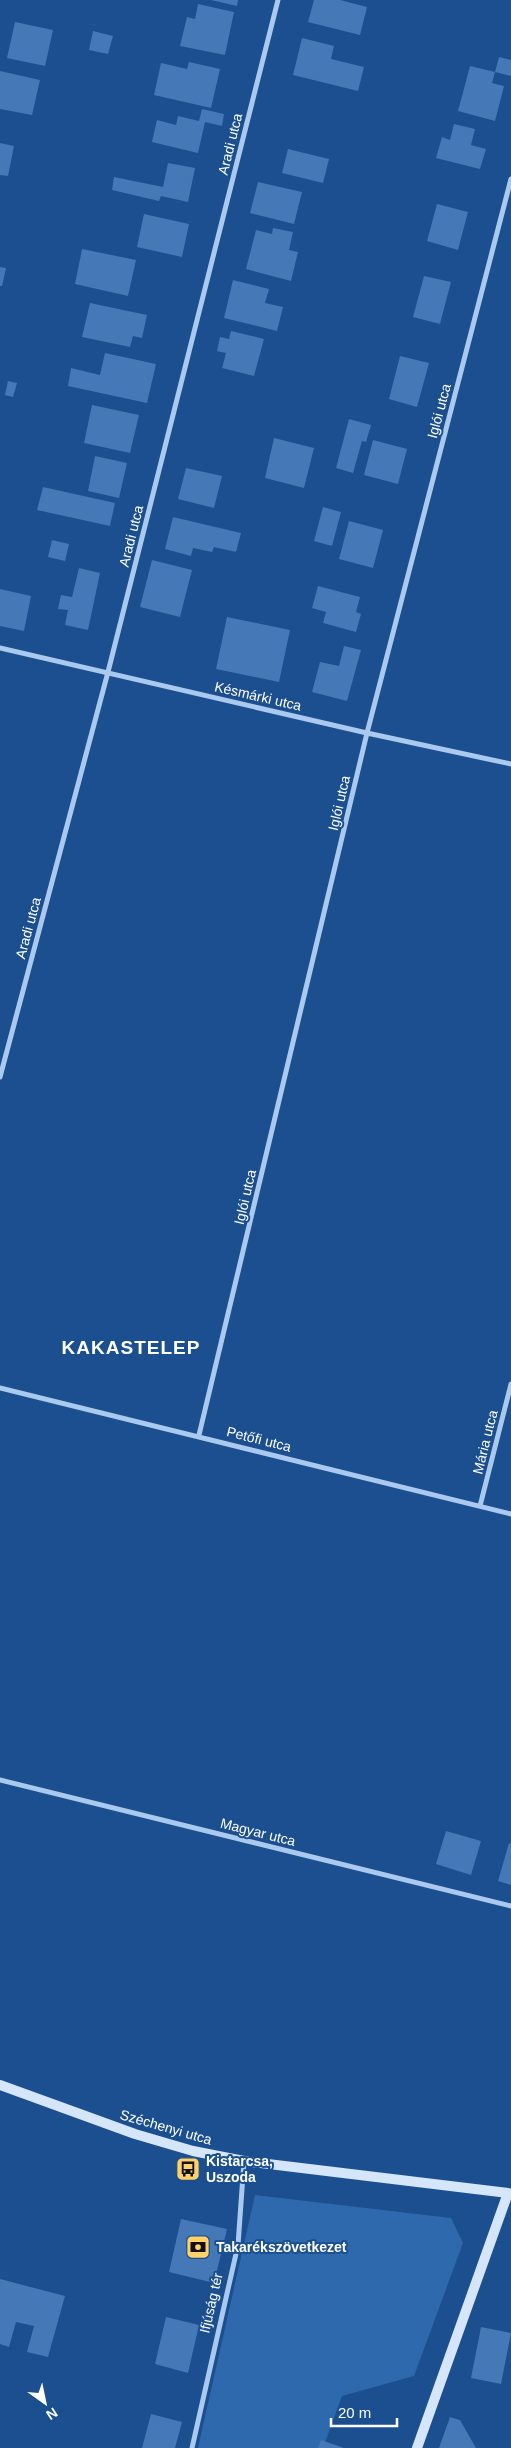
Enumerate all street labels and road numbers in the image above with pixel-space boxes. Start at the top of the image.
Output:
street label: Aradi utca [215,111,245,177]
street label: Iglói utca [424,382,454,440]
street label: Aradi utca [116,503,146,569]
street label: Késmárki utca [213,678,303,714]
street label: Iglói utca [325,774,353,832]
street label: Aradi utca [12,895,44,961]
street label: Iglói utca [231,1168,259,1226]
street label: Mária utca [469,1408,501,1476]
street label: Petőfi utca [225,1423,293,1455]
street label: Magyar utca [219,1815,298,1849]
street label: Széchenyi utca [118,2106,214,2148]
street label: Ifjúság tér [196,2271,226,2335]

